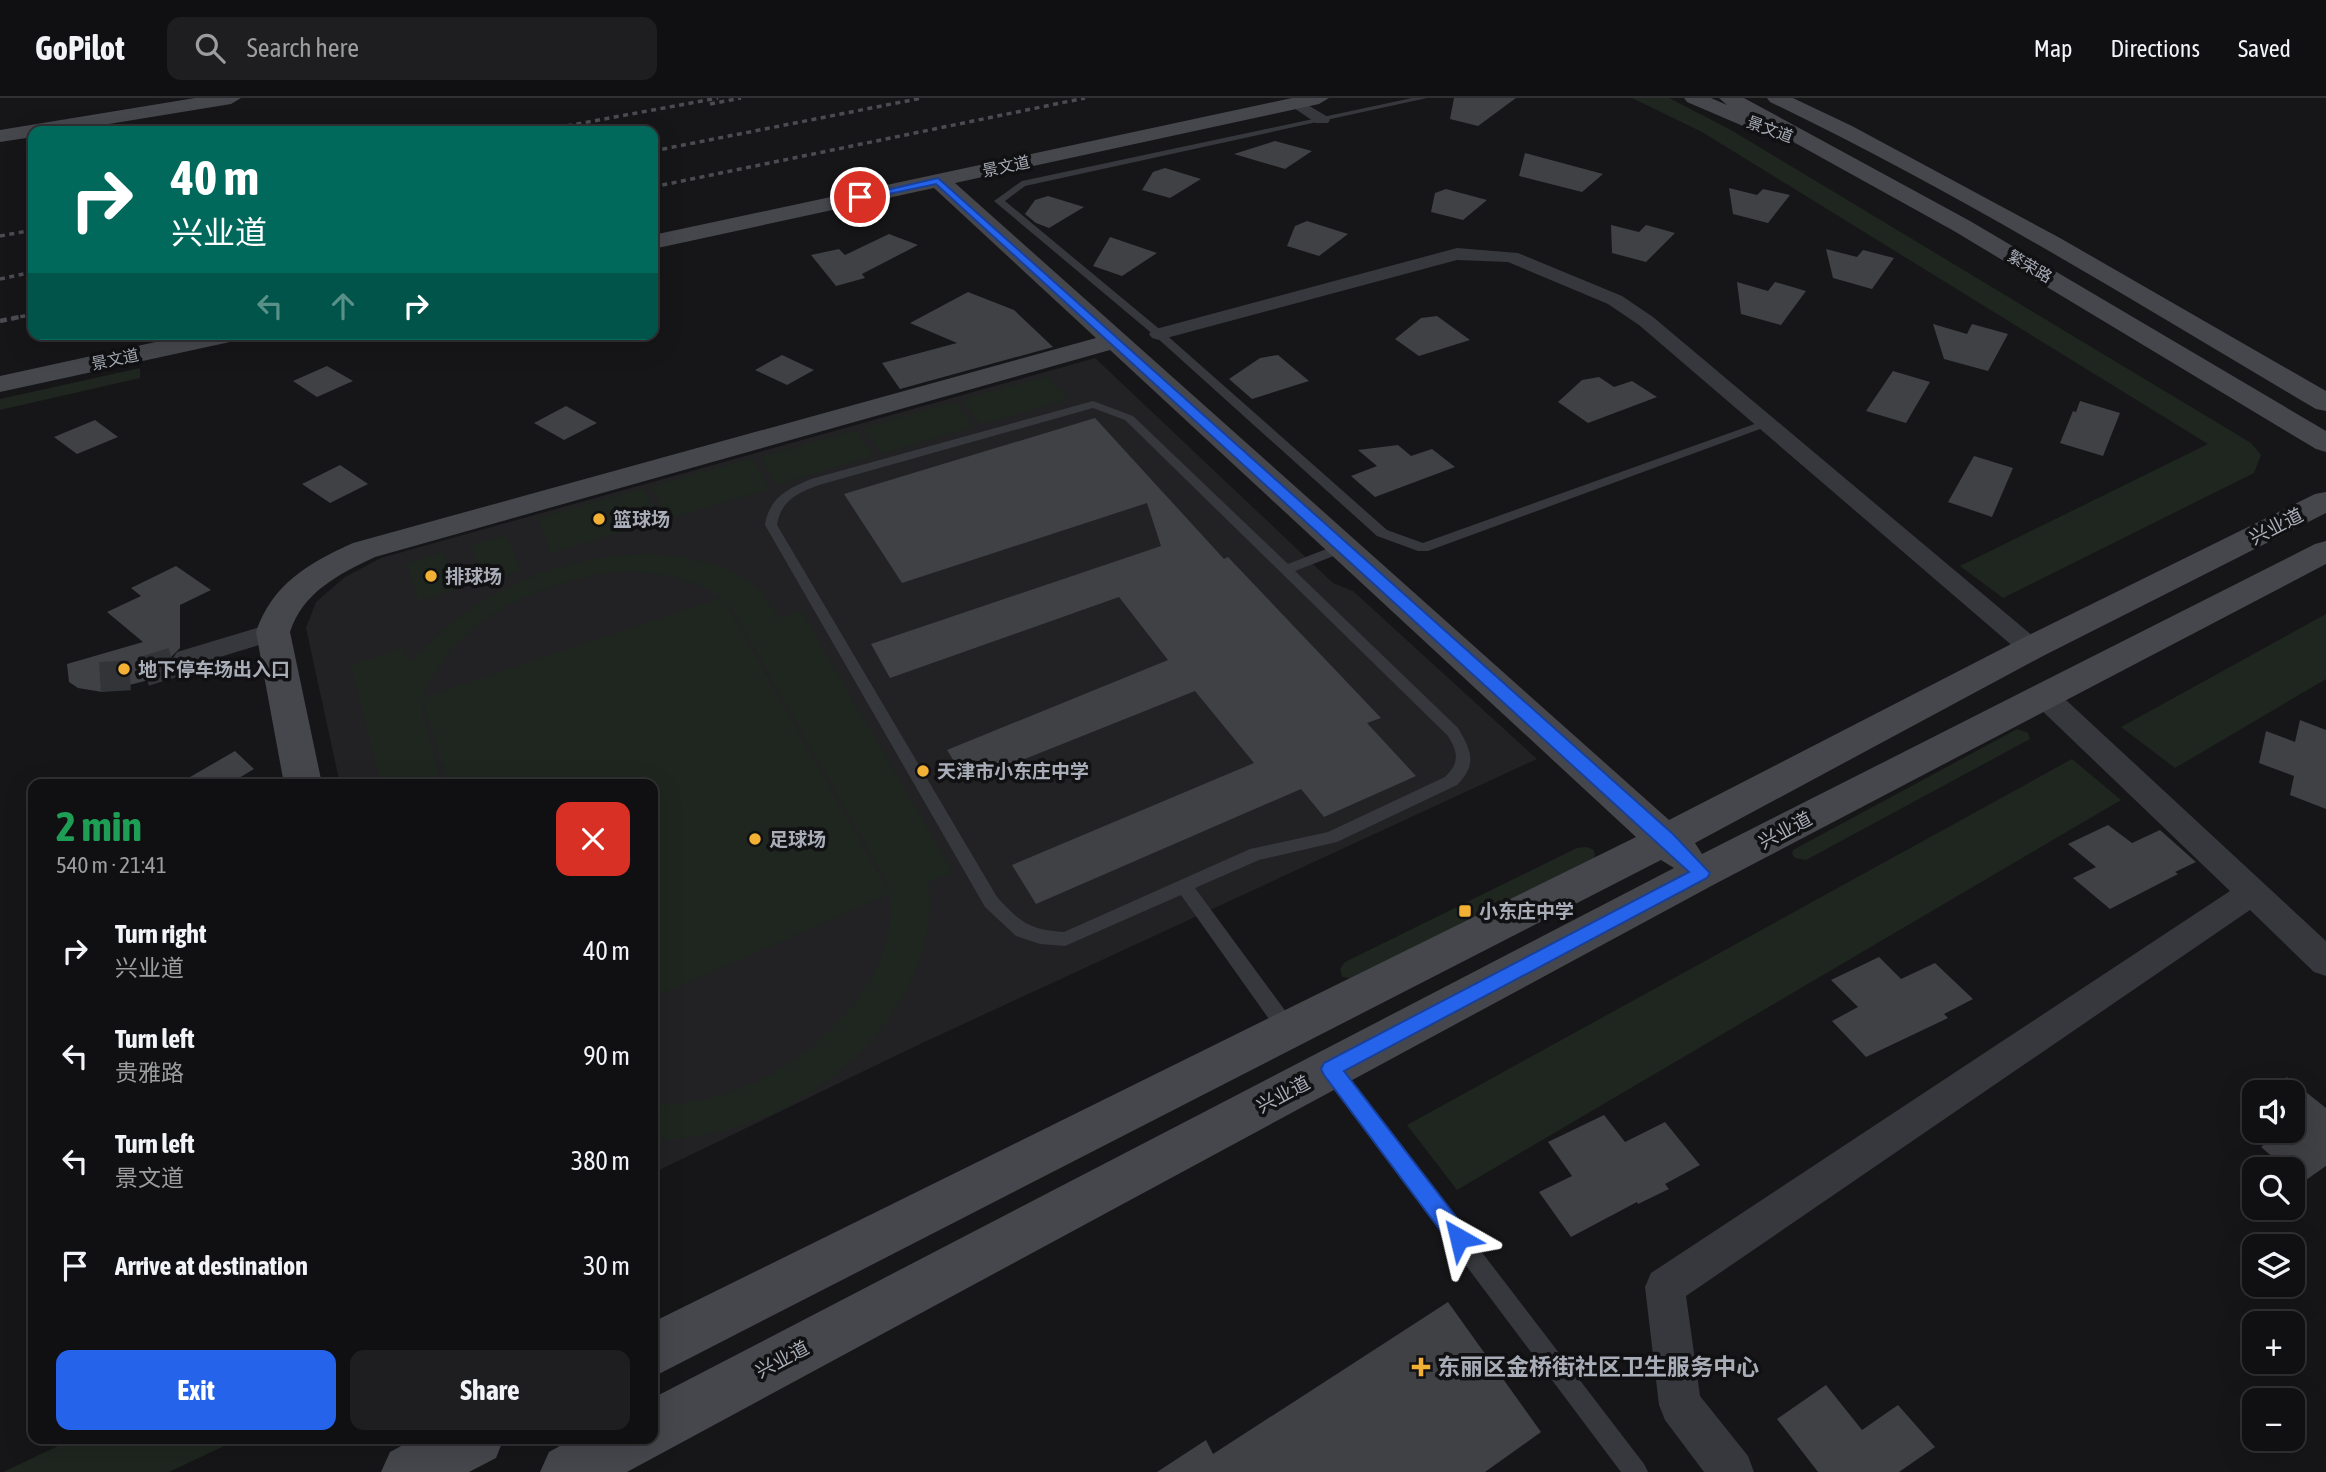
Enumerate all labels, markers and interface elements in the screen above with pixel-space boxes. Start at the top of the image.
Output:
search box [167,17,657,80]
text: GoPilot [35,29,125,67]
icon: search [191,29,229,67]
text: Search here [247,33,359,63]
text: Map [2034,35,2072,62]
text: Directions [2110,35,2200,62]
text: Saved [2238,35,2291,62]
street label: 景文道 [1744,112,1796,146]
text: 40 m [171,149,259,205]
street label: 景文道 [981,152,1031,180]
icon: right [56,154,147,245]
pin [830,167,890,227]
icon: arrive [841,178,879,216]
text: 兴业道 [171,214,267,251]
street label: 繁荣路 [2005,246,2055,286]
icon: left [251,287,289,325]
icon: ahead [324,287,362,325]
icon: right [397,287,435,325]
street label: 景文道 [90,345,140,373]
street label: 兴业道 [2246,503,2306,549]
place label: 篮球场 [613,508,670,530]
marker: 篮球场 [591,511,607,527]
place label: 排球场 [445,565,502,587]
marker: 排球场 [423,568,439,584]
place label: 地下停车场出入口 [138,658,290,680]
marker: 地下停车场出入口 [116,661,132,677]
place label: 天津市小东庄中学 [937,760,1089,782]
marker: 天津市小东庄中学 [915,763,931,779]
text: 2 min [56,802,142,850]
button: close [556,802,630,876]
street label: 兴业道 [1755,807,1815,853]
place label: 足球场 [769,828,826,850]
marker: 足球场 [747,831,763,847]
text: 540 m · 21:41 [56,852,167,878]
place label: 小东庄中学 [1479,900,1574,922]
marker: 小东庄中学 [1457,903,1473,919]
text: Turn right [115,919,206,949]
icon: right [56,932,94,970]
text: 40 m [583,936,630,966]
text: 兴业道 [115,955,184,981]
text: Turn left [115,1024,195,1054]
icon: left [56,1037,94,1075]
text: 90 m [583,1041,630,1071]
text: 贵雅路 [115,1060,184,1086]
street label: 兴业道 [1253,1071,1313,1117]
map controls [2242,1080,2305,1451]
button: sound [2242,1080,2305,1143]
text: Turn left [115,1129,195,1159]
icon: left [56,1142,94,1180]
text: 380 m [571,1146,630,1176]
button: search [2242,1157,2305,1220]
text: 景文道 [115,1165,184,1191]
position arrow [1422,1201,1496,1275]
button: layers [2242,1234,2305,1297]
icon: arrive [56,1247,94,1285]
text: Arrive at destination [115,1251,308,1281]
text: 30 m [583,1251,630,1281]
button: + [2242,1311,2305,1374]
street label: 兴业道 [752,1336,812,1382]
button: Exit [56,1350,336,1430]
button: Share [350,1350,630,1430]
place label: 东丽区金桥街社区卫生服务中心 [1437,1354,1759,1380]
marker: 东丽区金桥街社区卫生服务中心 [1411,1357,1431,1377]
button: − [2242,1388,2305,1451]

